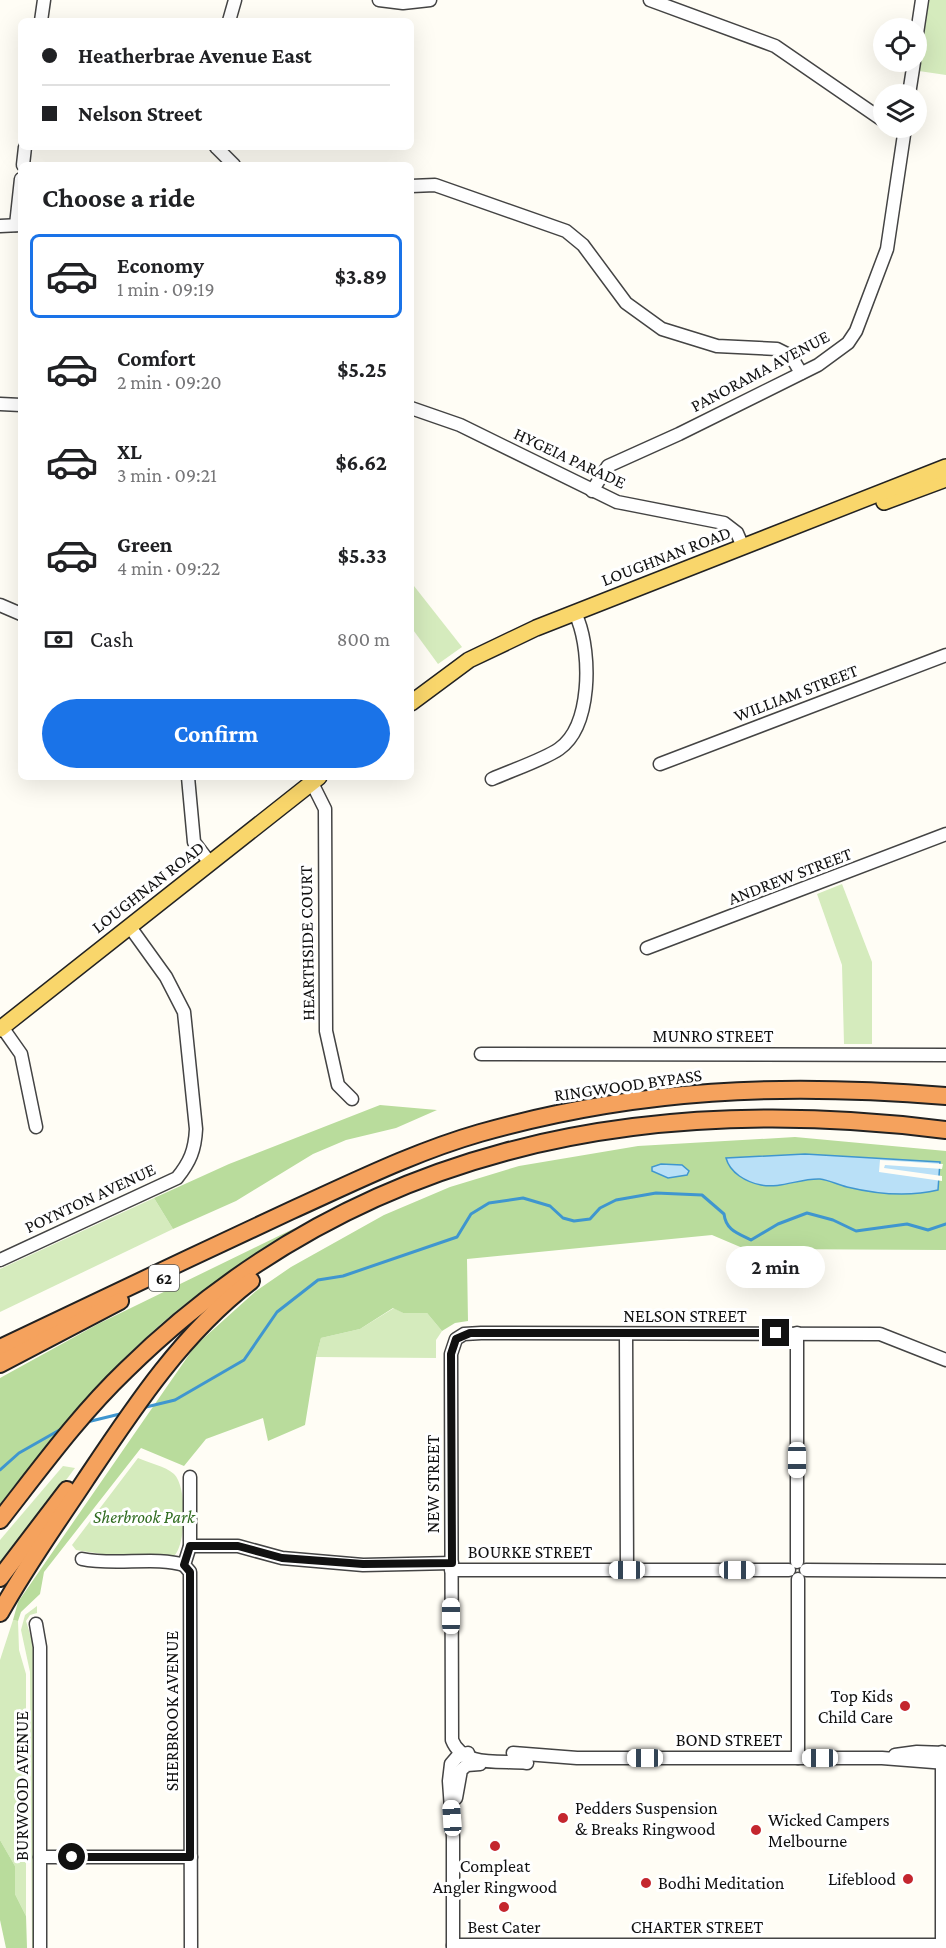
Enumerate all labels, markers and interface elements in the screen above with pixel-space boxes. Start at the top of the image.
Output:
map controls [873,18,927,138]
button: locate [873,18,927,72]
text: Heatherbrae Avenue East [78,43,312,68]
button: layers [873,84,927,138]
text: Nelson Street [78,101,202,126]
text: Choose a ride [42,183,195,213]
icon: car [45,249,99,303]
text: Economy [117,253,204,278]
text: $3.89 [335,264,387,289]
text: 1 min · 09:19 [117,278,215,300]
street label: PANORAMA AVENUE [687,326,833,416]
icon: car [45,342,99,396]
text: Comfort [117,346,195,371]
text: $5.25 [337,357,387,382]
text: 2 min · 09:20 [117,371,222,393]
street label: HYGEIA PARADE [511,423,629,493]
icon: car [45,435,99,489]
text: XL [117,439,142,464]
text: $6.62 [336,450,387,475]
text: 3 min · 09:21 [117,464,217,486]
street label: LOUGHNAN ROAD [598,522,734,590]
icon: car [45,528,99,582]
text: Green [117,532,173,557]
text: $5.33 [338,543,387,568]
text: 4 min · 09:22 [117,557,220,579]
icon: cash [42,623,75,656]
text: Cash [90,627,134,652]
text: 800 m [337,628,390,650]
street label: WILLIAM STREET [731,660,861,726]
button: Confirm [42,699,390,768]
street label: LOUGHNAN ROAD [88,837,208,937]
street label: ANDREW STREET [725,843,855,909]
street label: HEARTHSIDE COURT [296,865,318,1021]
street label: MUNRO STREET [652,1026,774,1046]
street label: RINGWOOD BYPASS [553,1065,703,1105]
street label: POYNTON AVENUE [21,1159,159,1237]
callout: 2 min [726,1246,826,1288]
text: 2 min [751,1256,800,1278]
road number: 62 [149,1265,179,1291]
street label: NELSON STREET [623,1306,747,1326]
route end [762,1319,789,1346]
street label: NEW STREET [423,1434,443,1533]
car [788,1442,806,1478]
park label: Sherbrook Park [93,1507,196,1527]
street label: BOURKE STREET [468,1542,592,1562]
car [609,1561,645,1579]
car [719,1561,755,1579]
car [442,1598,460,1634]
street label: SHERBROOK AVENUE [162,1630,182,1791]
place label: Top Kids Child Care [818,1686,893,1727]
marker: Top Kids Child Care [898,1699,912,1713]
street label: BURWOOD AVENUE [12,1711,32,1861]
street label: BOND STREET [676,1730,782,1750]
car [627,1749,663,1767]
car [802,1749,838,1767]
place label: Pedders Suspension & Breaks Ringwood [575,1798,718,1839]
car [442,1799,462,1837]
place label: Wicked Campers Melbourne [768,1810,890,1851]
marker: Pedders Suspension & Breaks Ringwood [556,1811,570,1825]
marker: Wicked Campers Melbourne [749,1823,763,1837]
marker: Compleat Angler Ringwood [488,1839,502,1853]
route start [58,1843,85,1870]
place label: Compleat Angler Ringwood [433,1856,558,1897]
place label: Lifeblood [828,1869,897,1889]
marker: Lifeblood [901,1872,915,1886]
place label: Bodhi Meditation [658,1873,785,1893]
marker: Bodhi Meditation [639,1876,653,1890]
marker: Best Cater [497,1900,511,1914]
place label: Best Cater [467,1917,541,1937]
street label: CHARTER STREET [631,1917,763,1937]

